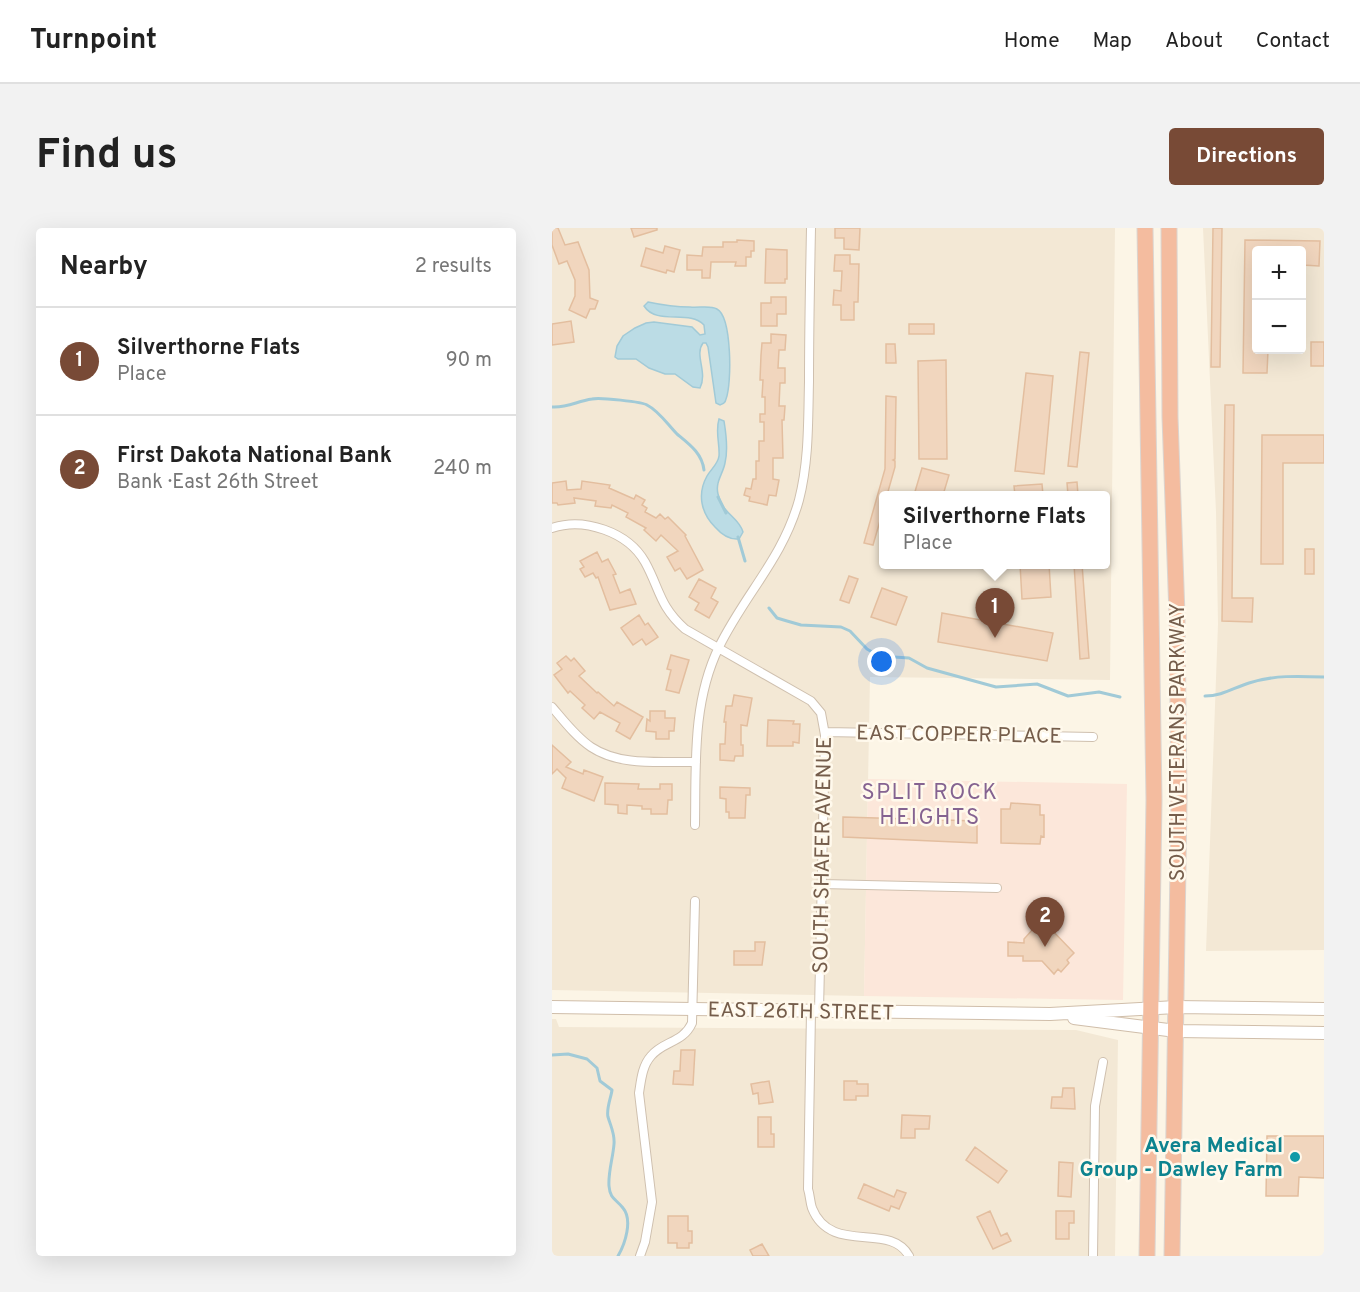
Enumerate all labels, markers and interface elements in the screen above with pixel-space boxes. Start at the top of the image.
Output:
text: Turnpoint [30,23,157,59]
text: Home [1004,28,1060,55]
text: Map [1093,28,1132,55]
text: About [1165,28,1223,55]
text: Contact [1256,28,1330,55]
button: Directions [1169,128,1324,185]
text: Find us [36,130,177,183]
map controls [1252,246,1306,354]
button: + [1252,246,1306,300]
text: Nearby [60,251,148,284]
text: 2 results [415,254,492,280]
button: − [1252,300,1306,354]
text: Silverthorne Flats [117,335,300,362]
text: 1 [76,348,84,374]
text: 90 m [446,348,492,374]
text: Place [117,362,167,388]
text: First Dakota National Bank [117,443,392,470]
text: 2 [73,456,86,482]
text: 240 m [433,456,492,482]
text: Bank · East 26th Street [117,470,319,496]
popup [879,491,1110,569]
text: Silverthorne Flats [903,504,1086,531]
text: Place [903,531,952,557]
pin: 1 [976,588,1014,638]
street label: SOUTH VETERANS PARKWAY [1165,603,1192,881]
your location [867,647,896,676]
street label: EAST COPPER PLACE [856,720,1062,751]
street label: SOUTH SHAFER AVENUE [808,736,839,974]
district label: SPLIT ROCK HEIGHTS [862,780,998,832]
pin: 2 [1026,898,1064,947]
street label: EAST 26TH STREET [707,997,895,1028]
place label: Avera Medical Group - Dawley Farm [1079,1133,1283,1184]
marker: Avera Medical Group - Dawley Farm [1288,1150,1302,1164]

